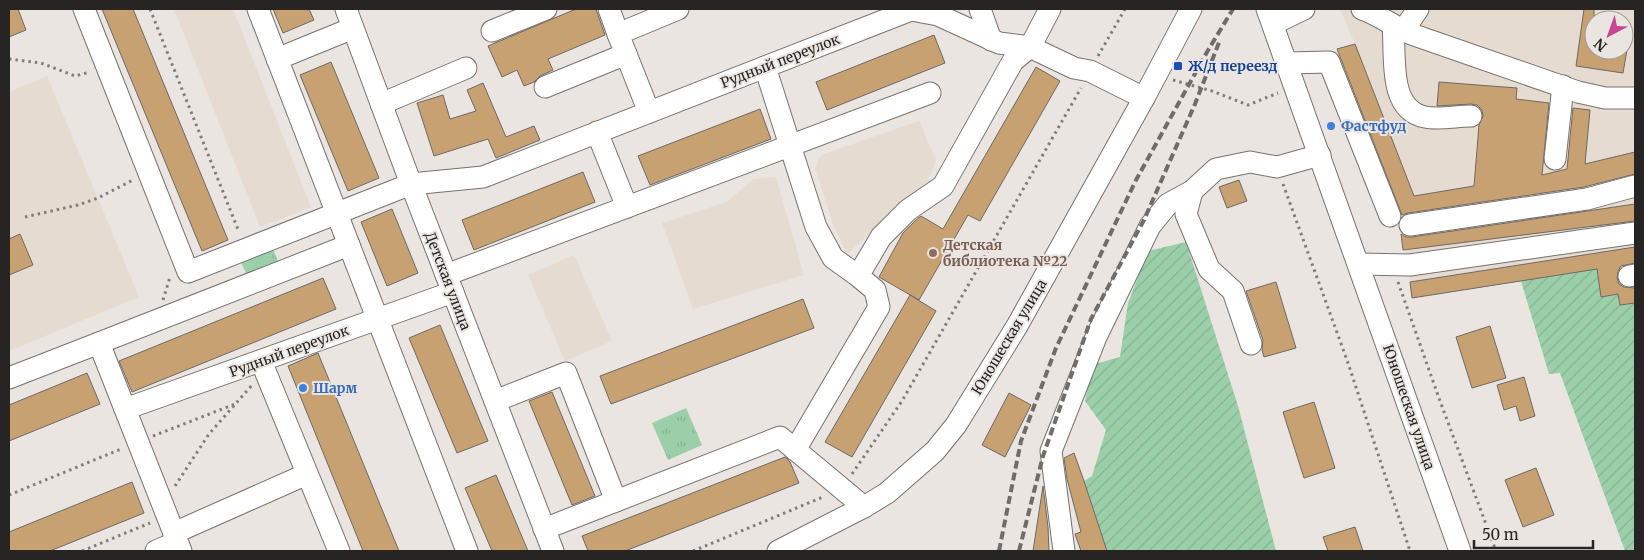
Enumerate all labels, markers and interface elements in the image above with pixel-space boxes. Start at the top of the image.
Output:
north arrow [1584,10,1634,60]
street label: Рудный переулок [718,30,842,92]
text: N [1590,34,1611,55]
place label: Ж/д переезд [1188,57,1278,75]
marker: Ж/д переезд [1172,60,1184,72]
place label: Фастфуд [1341,117,1407,135]
marker: Фастфуд [1325,120,1337,132]
street label: Детская улица [421,229,475,333]
place label: Детская библиотека №22 [943,236,1068,270]
marker: Детская библиотека №22 [927,247,939,259]
street label: Юношеская улица [967,276,1051,398]
street label: Рудный переулок [227,321,351,381]
street label: Юношеская улица [1379,342,1439,473]
place label: Шарм [313,379,357,397]
marker: Шарм [297,382,309,394]
scale bar [1474,518,1593,550]
text: 50 m [1482,525,1519,544]

